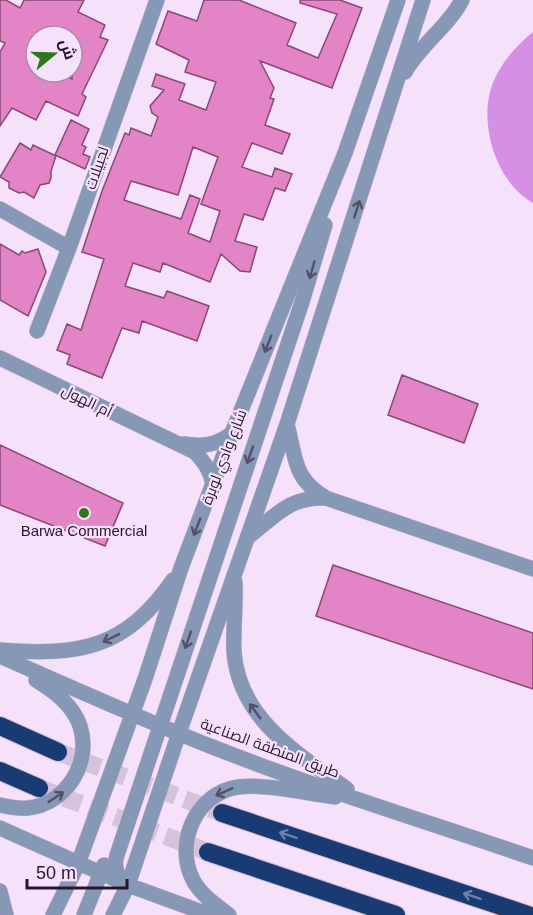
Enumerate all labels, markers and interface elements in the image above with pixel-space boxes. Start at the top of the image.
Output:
north arrow [24,24,84,84]
text: ش [55,37,79,62]
street label: لجبيلات [81,144,112,191]
one-way arrow [352,200,363,219]
one-way arrow [306,260,317,279]
one-way arrow [262,334,273,352]
street label: أم الهول [58,380,116,422]
street label: شارع وادي لوبرة [198,407,253,508]
one-way arrow [244,445,255,464]
marker: Barwa Commercial [77,506,91,520]
one-way arrow [191,517,202,536]
place label: Barwa Commercial [21,522,147,539]
one-way arrow [181,630,192,649]
one-way arrow [103,632,121,644]
one-way arrow [249,704,261,720]
street label: طريق المنطقة الصناعية [198,714,342,782]
one-way arrow [216,787,234,798]
one-way arrow [47,790,64,803]
one-way arrow [279,828,297,839]
scale bar [27,852,128,890]
text: 50 m [36,863,76,883]
one-way arrow [464,890,482,901]

